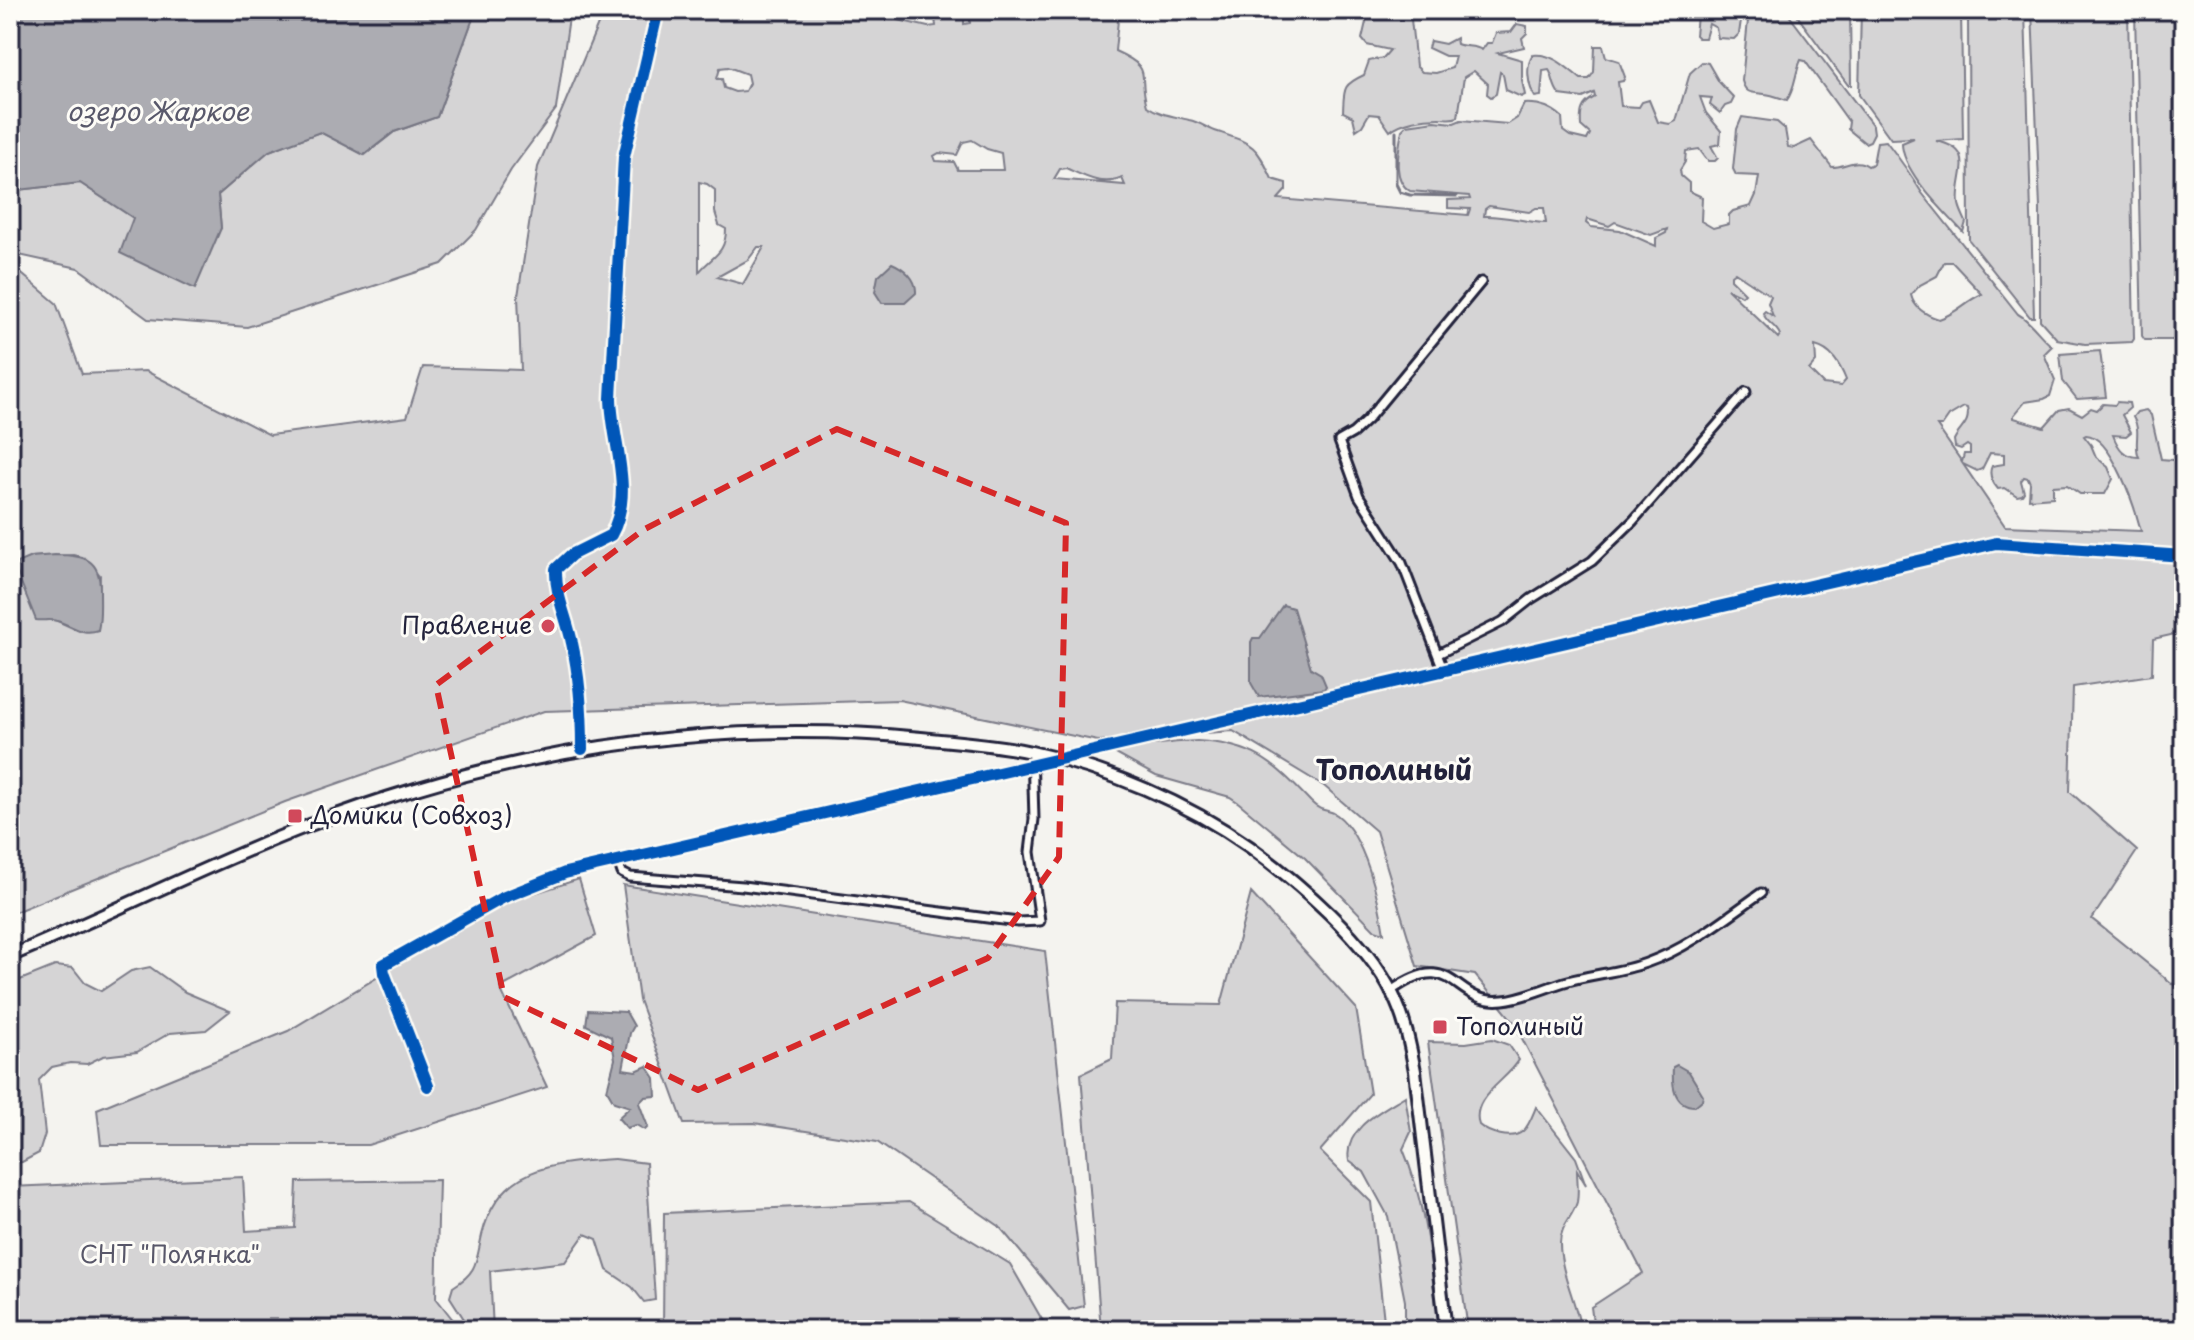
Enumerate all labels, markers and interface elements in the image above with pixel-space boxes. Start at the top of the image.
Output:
water label: озеро Жаркое [67,91,250,130]
place label: Правление [402,606,532,642]
marker: Правление [539,617,557,635]
district label: Тополиный [1316,747,1472,790]
place label: Домики (Совхоз) [310,796,513,832]
marker: Домики (Совхоз) [286,807,304,825]
place label: Тополиный [1456,1007,1584,1043]
marker: Тополиный [1431,1018,1449,1036]
park label: СНТ "Полянка" [80,1235,260,1271]

